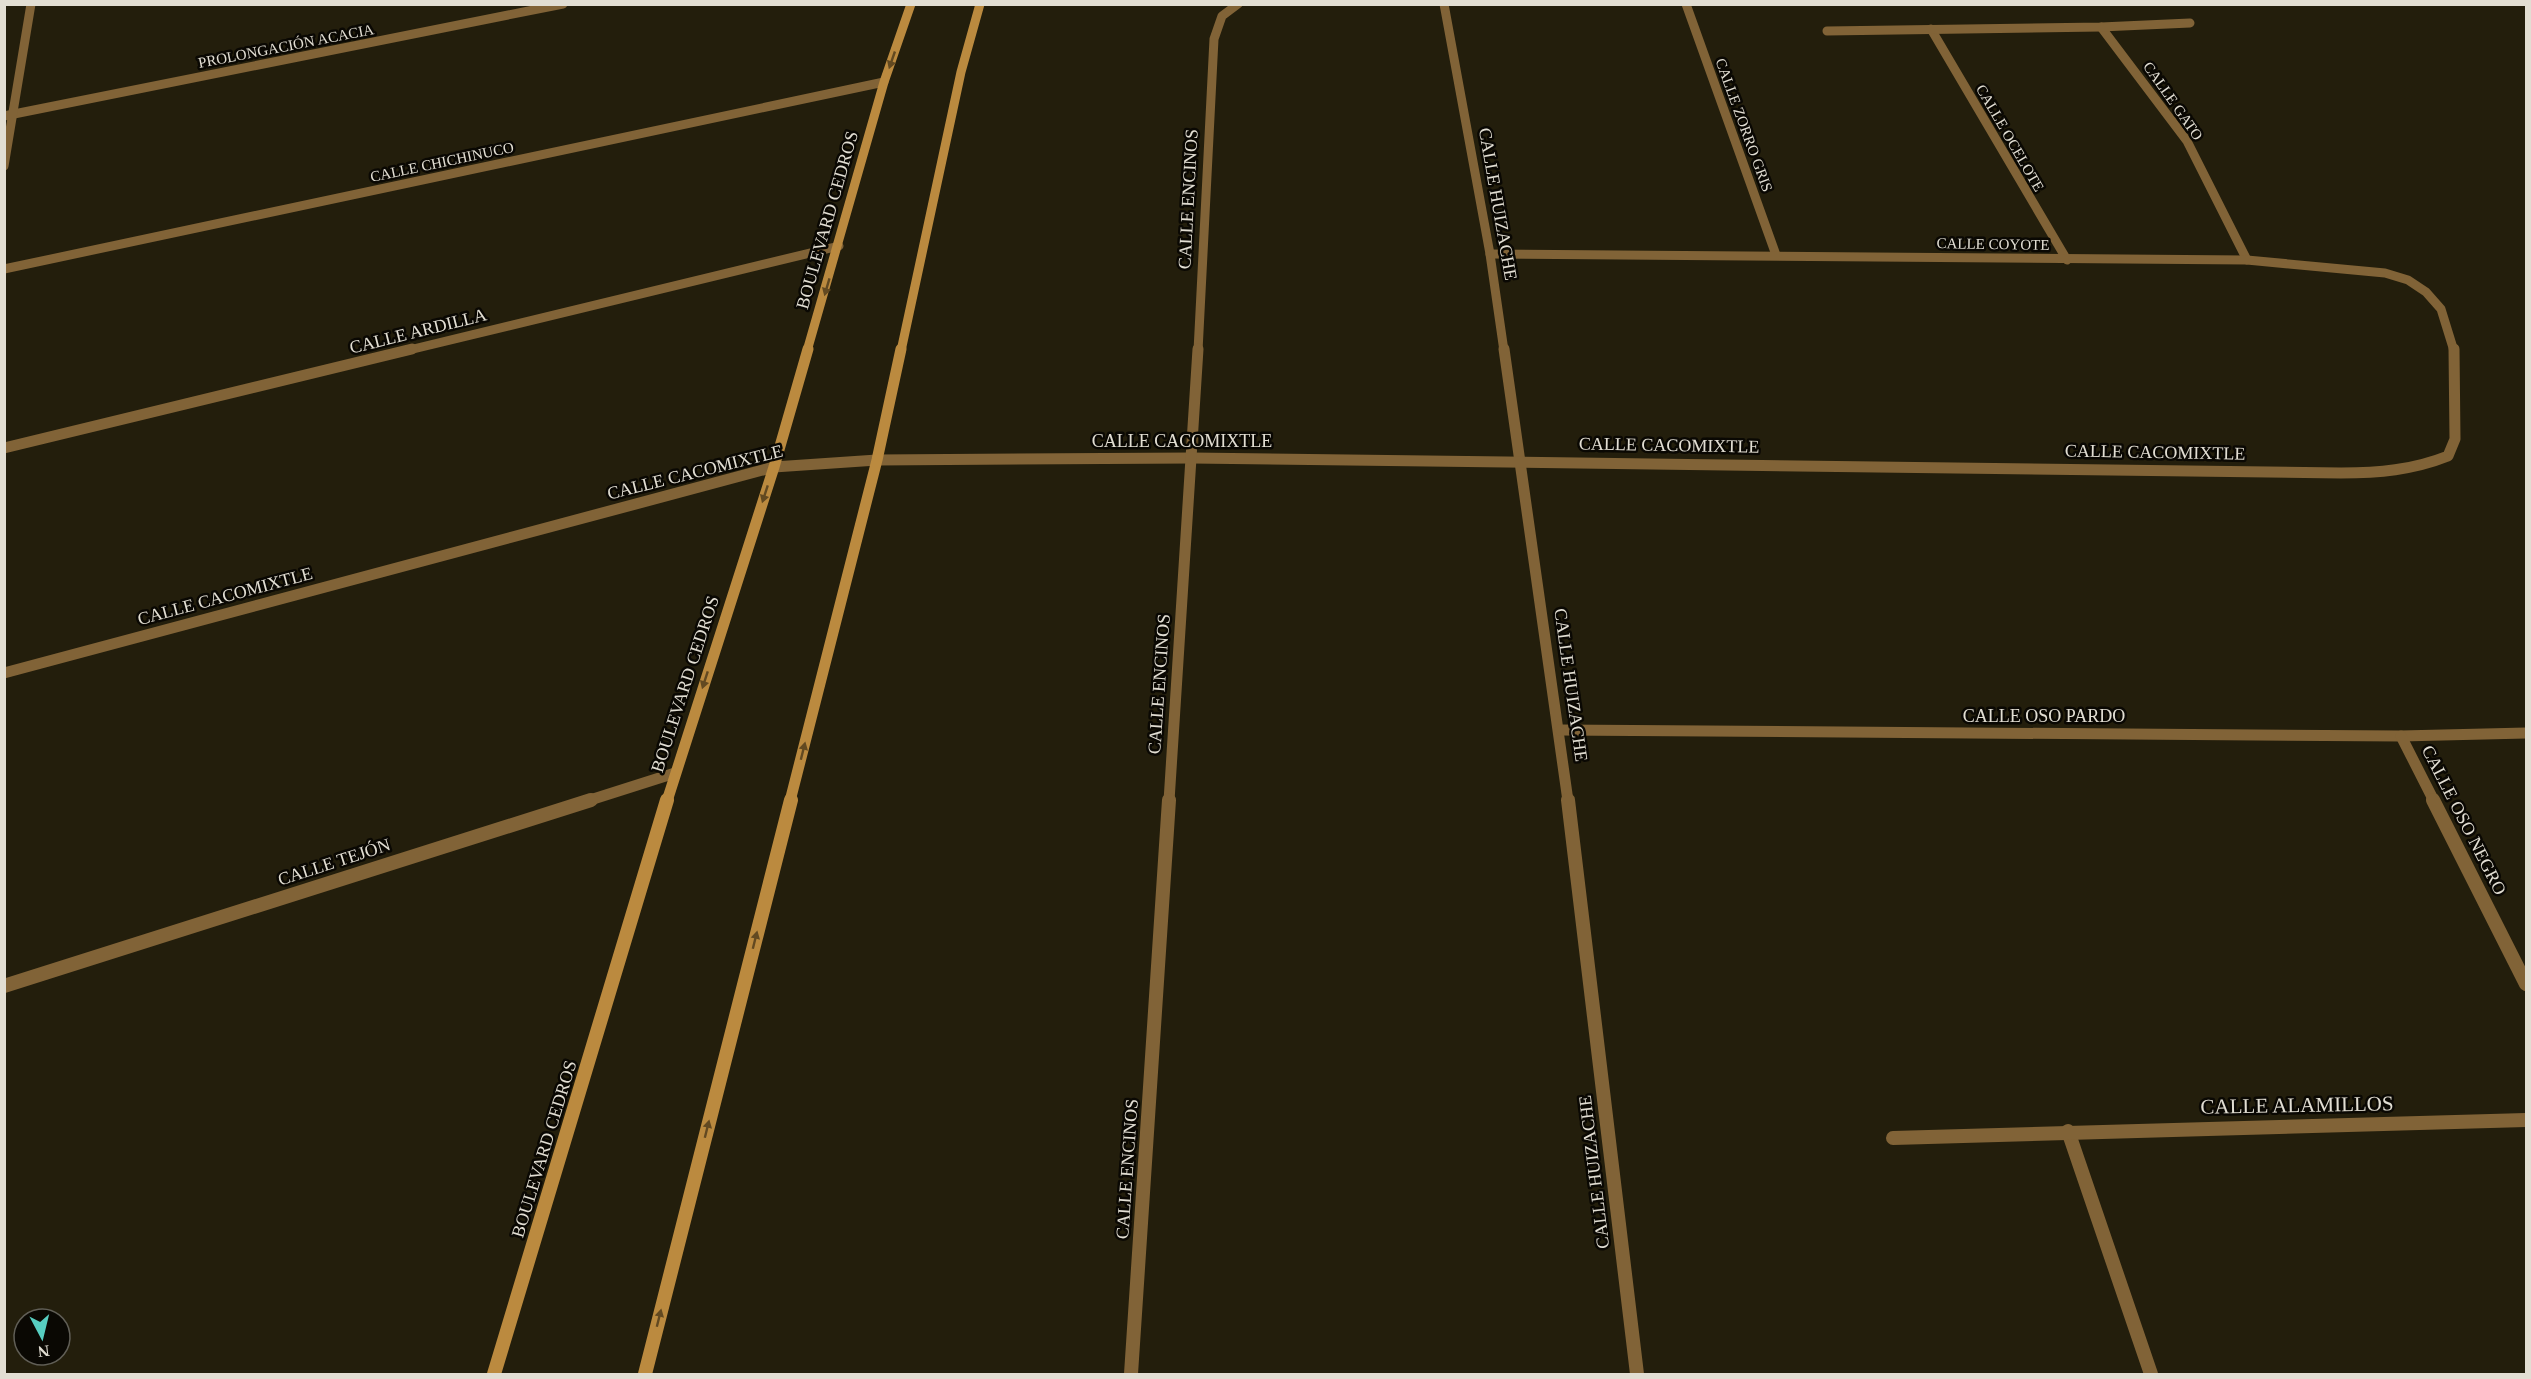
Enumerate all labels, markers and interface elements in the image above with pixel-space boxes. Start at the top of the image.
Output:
street label: PROLONGACIÓN ACACIA [197,21,375,71]
one-way arrow [887,51,897,69]
street label: CALLE ZORRO GRIS [1712,56,1776,194]
street label: CALLE GATO [2140,59,2206,143]
street label: CALLE OCELOTE [1973,82,2047,194]
street label: CALLE HUIZACHE [1475,126,1521,282]
street label: CALLE ENCINOS [1174,128,1202,270]
street label: BOULEVARD CEDROS [792,129,862,311]
street label: CALLE CHICHINUCO [369,139,515,185]
street label: CALLE COYOTE [1936,235,2050,253]
one-way arrow [822,279,831,297]
street label: CALLE ARDILLA [347,304,489,358]
street label: CALLE CACOMIXTLE [1092,431,1272,451]
street label: CALLE CACOMIXTLE [1579,433,1759,457]
street label: CALLE CACOMIXTLE [605,440,785,504]
street label: CALLE CACOMIXTLE [2065,440,2245,464]
one-way arrow [760,485,769,503]
street label: CALLE CACOMIXTLE [135,563,315,629]
street label: BOULEVARD CEDROS [647,593,723,775]
street label: CALLE HUIZACHE [1550,607,1592,763]
street label: CALLE ENCINOS [1144,613,1174,755]
one-way arrow [700,671,709,689]
street label: CALLE OSO PARDO [1963,706,2125,726]
one-way arrow [799,742,808,760]
street label: CALLE OSO NEGRO [2418,742,2510,898]
street label: CALLE TEJÓN [275,833,393,890]
one-way arrow [751,931,760,949]
street label: BOULEVARD CEDROS [508,1058,580,1240]
street label: CALLE ALAMILLOS [2200,1091,2394,1119]
street label: CALLE HUIZACHE [1575,1094,1613,1250]
street label: CALLE ENCINOS [1112,1098,1142,1240]
one-way arrow [703,1120,712,1138]
north arrow [12,1307,72,1367]
one-way arrow [655,1309,665,1327]
text: N [37,1342,51,1361]

